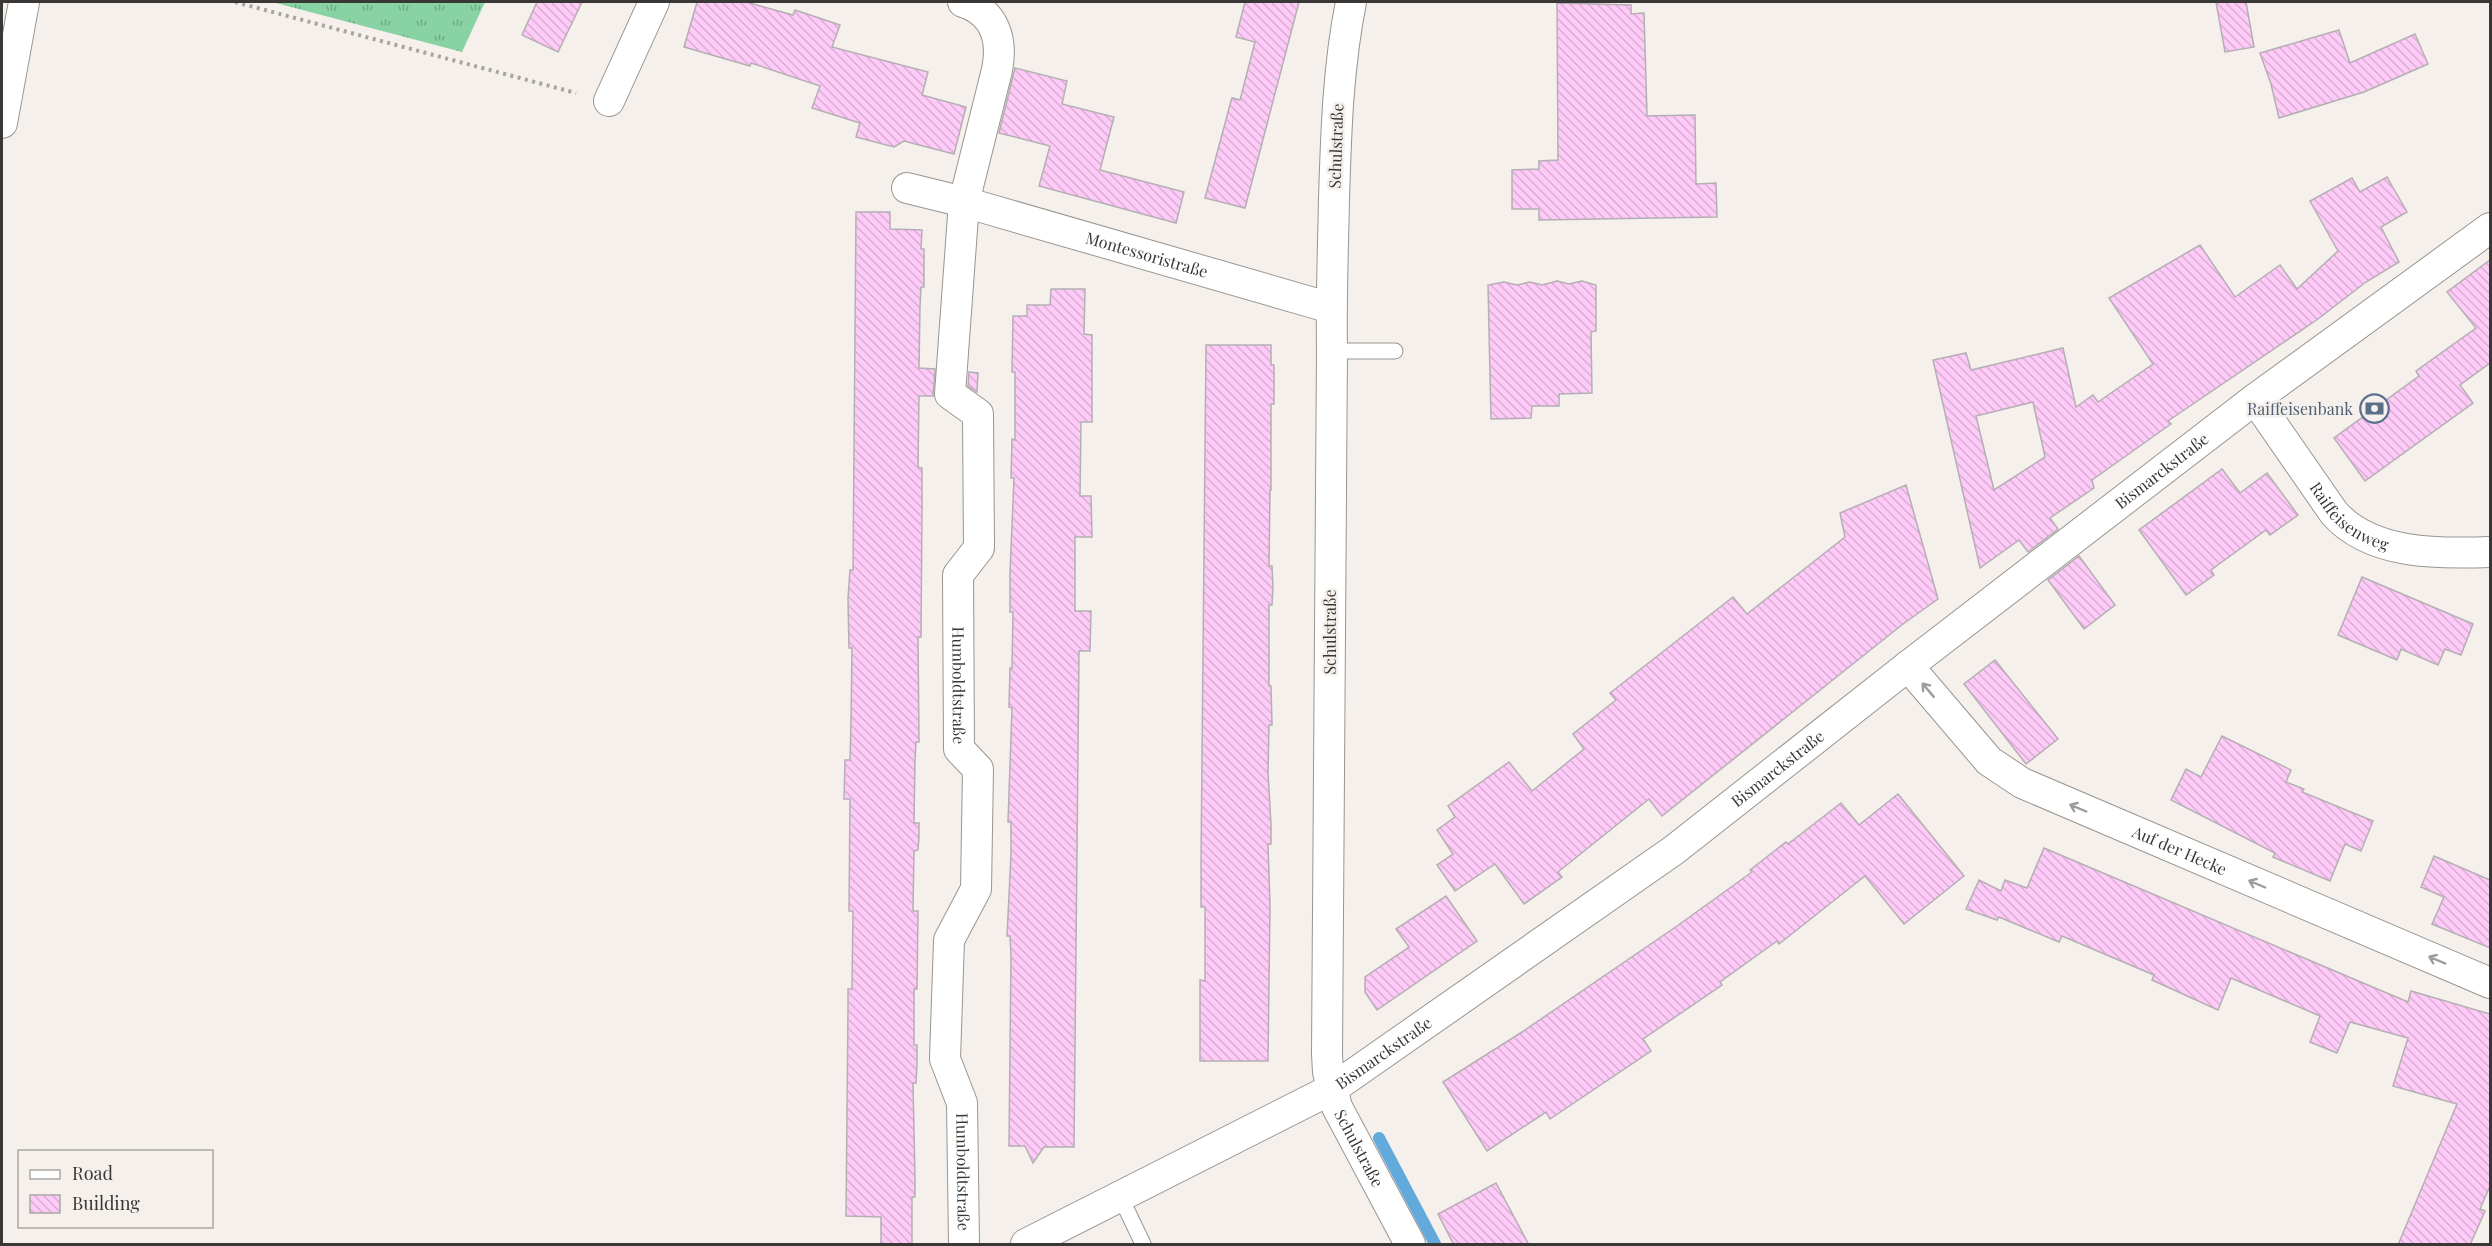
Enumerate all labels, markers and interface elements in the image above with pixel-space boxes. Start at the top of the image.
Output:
street label: Schulstraße [1324,103,1347,189]
street label: Montessoristraße [1083,227,1210,282]
bank icon: Raiffeisenbank [2358,393,2390,425]
place label: Raiffeisenbank [2247,398,2353,419]
street label: Bismarckstraße [2110,428,2212,513]
street label: Raiffeisenweg [2306,478,2392,555]
street label: Schulstraße [1319,589,1340,675]
street label: Humboldtstraße [948,626,970,744]
one-way arrow [1921,682,1934,698]
street label: Bismarckstraße [1726,725,1828,811]
one-way arrow [2069,802,2087,813]
street label: Auf der Hecke [2129,820,2230,879]
one-way arrow [2249,878,2267,889]
one-way arrow [2428,954,2446,965]
street label: Bismarckstraße [1331,1012,1436,1093]
street label: Schulstraße [1330,1106,1389,1191]
street label: Humboldtstraße [952,1113,975,1231]
legend [18,1150,213,1228]
text: Road [72,1161,113,1185]
text: Building [72,1191,140,1215]

